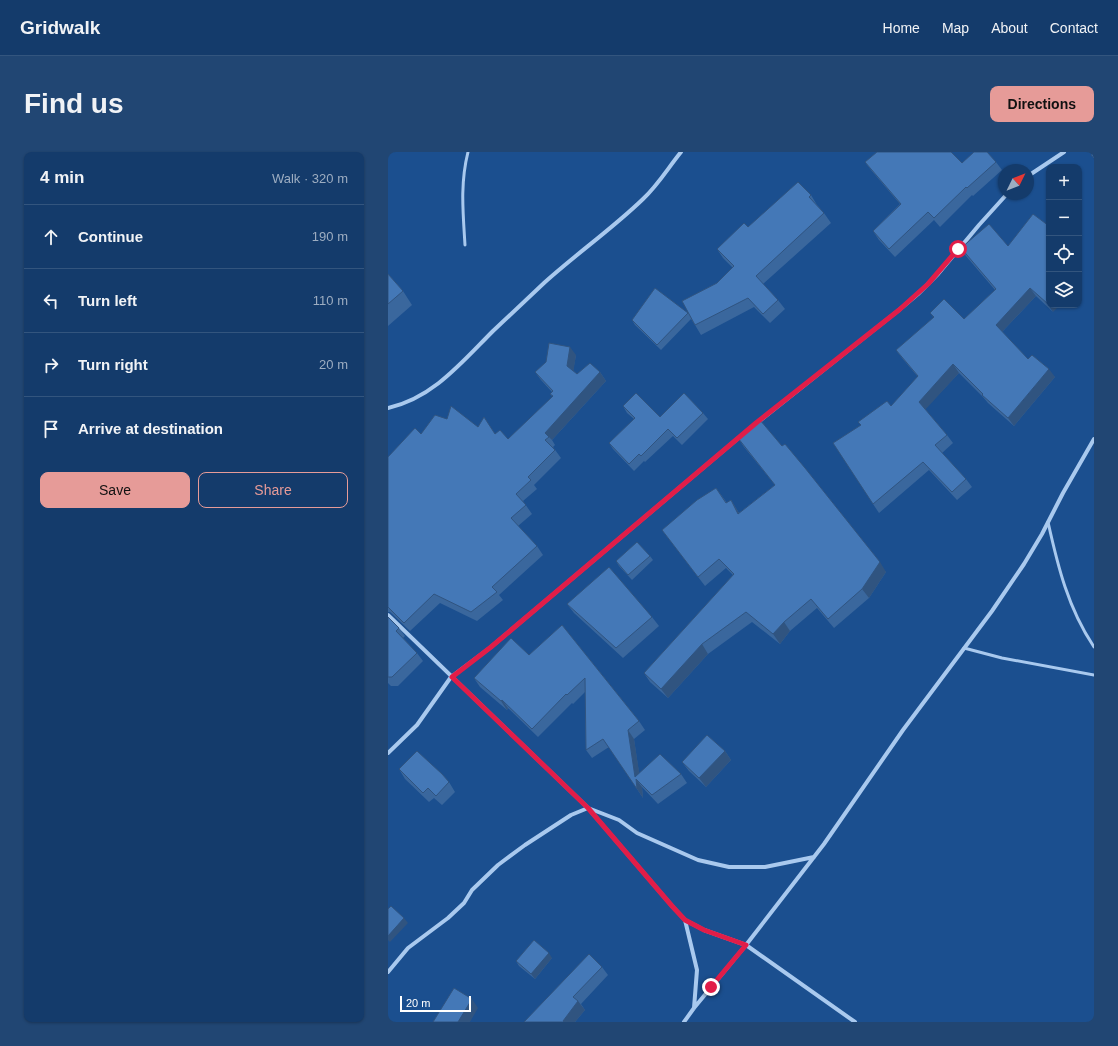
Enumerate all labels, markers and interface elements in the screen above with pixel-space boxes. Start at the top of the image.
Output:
text: Gridwalk [20,17,100,38]
text: Home [883,20,920,36]
text: Map [942,20,969,36]
text: About [991,20,1028,36]
text: Contact [1050,20,1098,36]
button: Directions [990,86,1094,122]
text: Find us [24,88,124,119]
north arrow [998,164,1034,200]
map controls [1046,164,1082,308]
button: + [1046,164,1082,200]
text: 4 min [40,168,84,187]
text: Walk · 320 m [272,171,348,186]
button: − [1046,200,1082,236]
icon: ahead [40,226,62,248]
text: Continue [78,228,143,245]
text: 190 m [312,229,348,244]
button: locate [1046,236,1082,272]
route start [949,240,967,258]
button: layers [1046,272,1082,308]
icon: left [40,290,62,312]
text: Turn left [78,292,137,309]
text: 110 m [313,293,348,308]
icon: right [40,354,62,376]
text: Turn right [78,356,148,373]
text: 20 m [319,357,348,372]
icon: arrive [40,418,62,440]
text: Arrive at destination [78,420,223,437]
button: Save [40,472,190,508]
button: Share [198,472,348,508]
route end [702,978,720,996]
scale bar [400,994,471,1013]
text: 20 m [406,997,430,1009]

